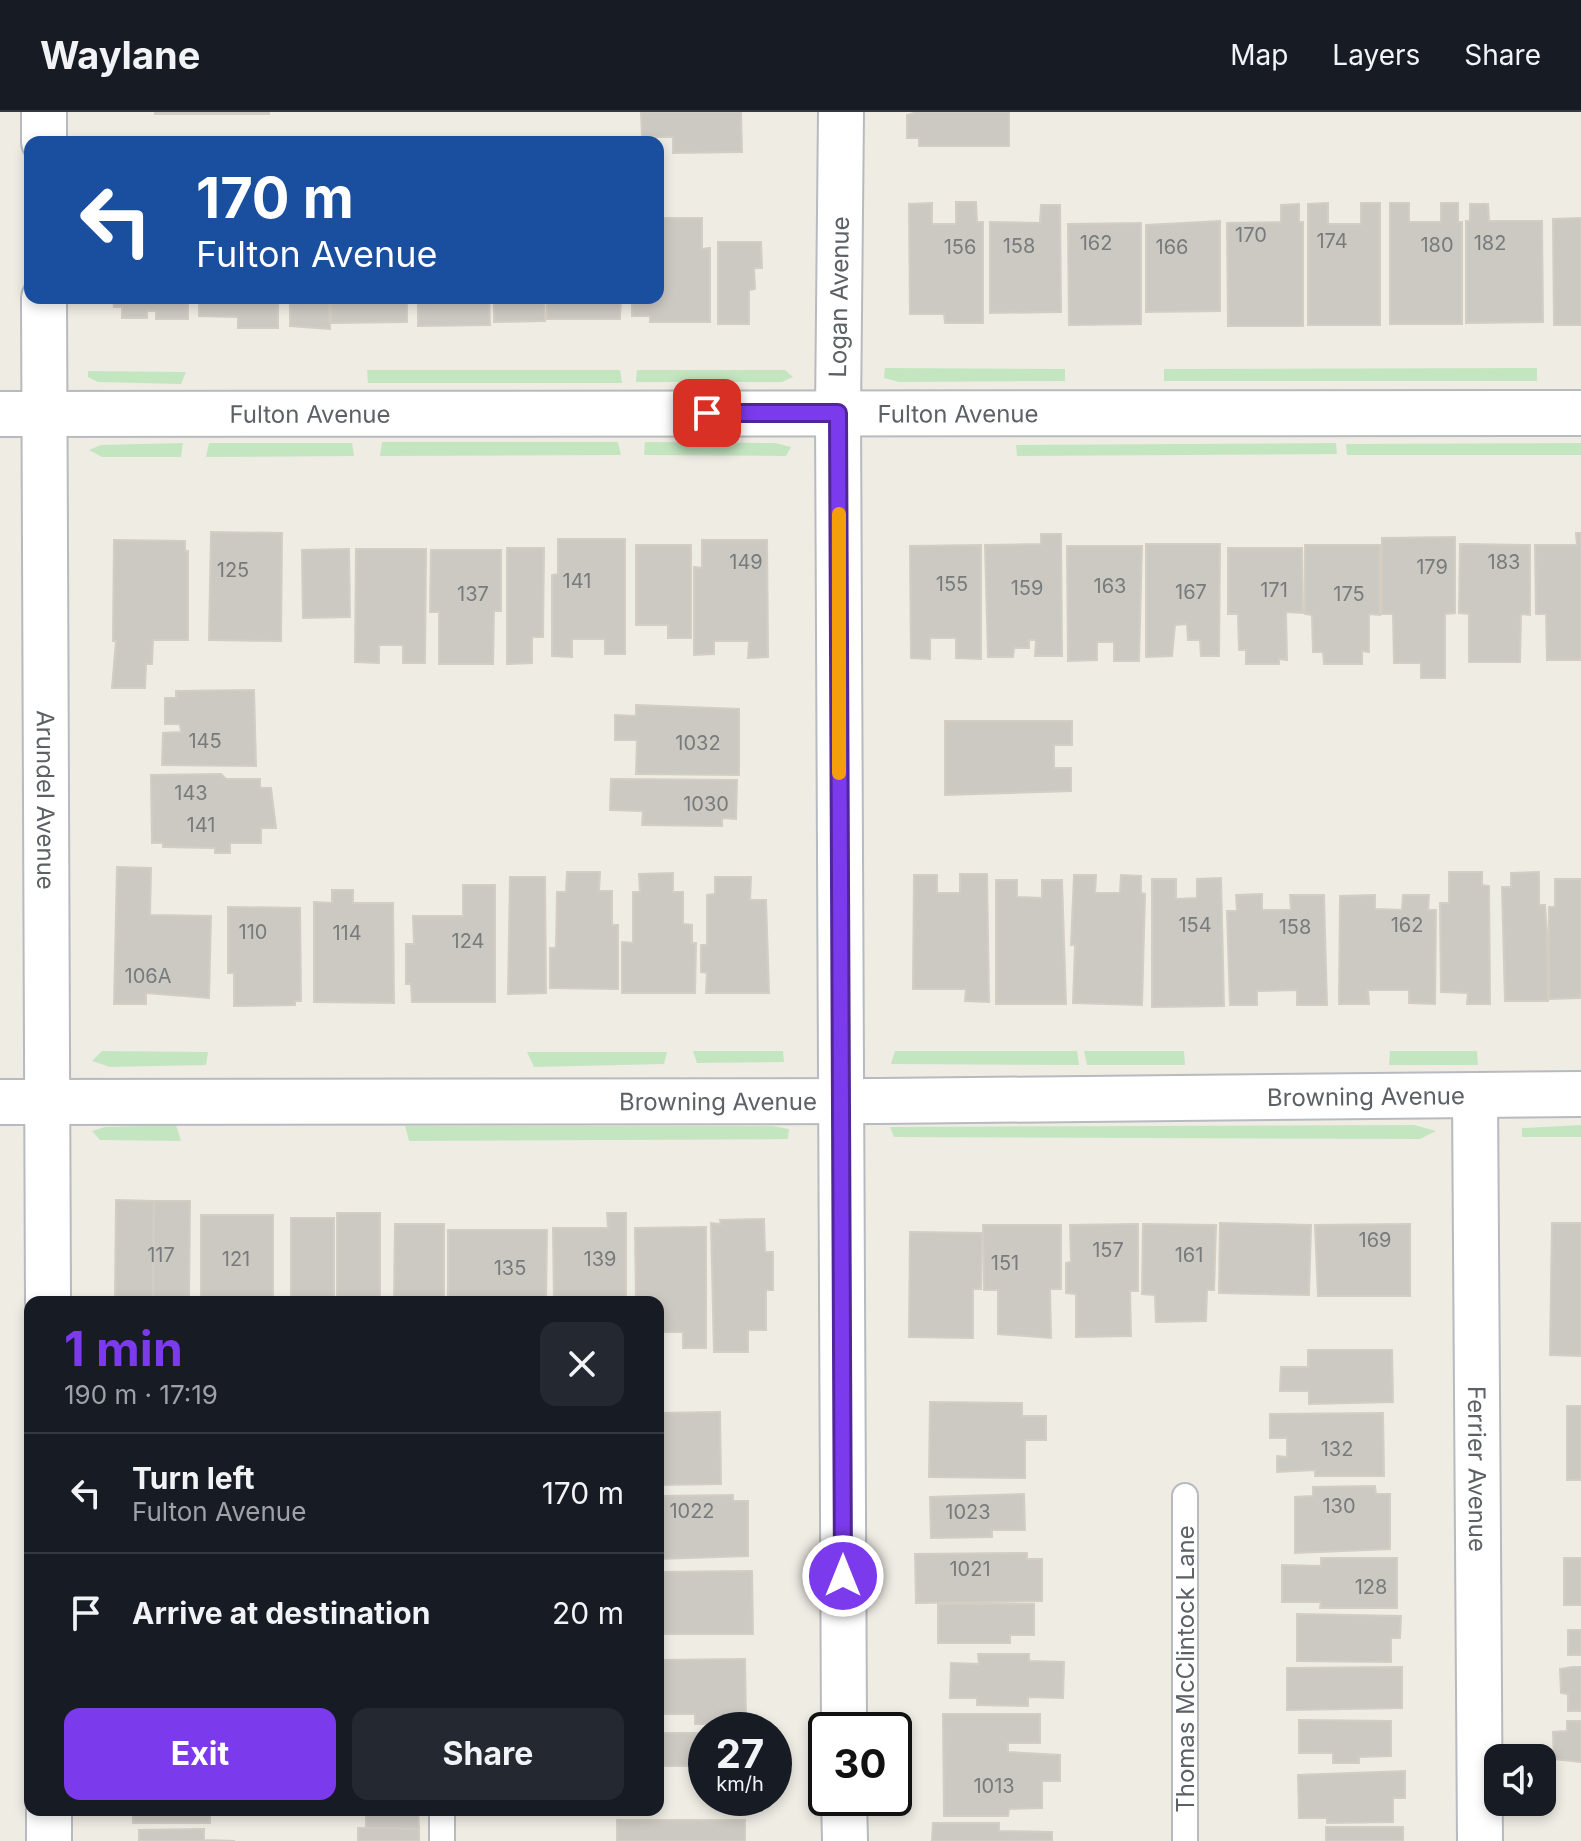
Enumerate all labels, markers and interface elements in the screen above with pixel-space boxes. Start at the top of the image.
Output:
text: Waylane [40,32,200,78]
text: Map [1230,38,1288,72]
text: Layers [1332,38,1420,72]
text: Share [1464,38,1541,72]
text: 170 m [196,164,354,232]
icon: left [64,168,168,272]
street label: Logan Avenue [823,216,855,378]
house number: 170 [1235,223,1267,247]
house number: 174 [1316,229,1348,253]
house number: 162 [1080,231,1112,255]
house number: 182 [1474,231,1506,255]
text: Fulton Avenue [196,232,437,276]
house number: 180 [1420,233,1454,257]
house number: 158 [1003,234,1035,258]
house number: 156 [944,235,976,259]
house number: 166 [1156,235,1188,259]
pin [673,379,741,447]
icon: arrive [685,391,729,435]
street label: Fulton Avenue [229,399,391,428]
street label: Fulton Avenue [877,399,1039,428]
house number: 149 [729,550,763,574]
house number: 183 [1488,550,1520,574]
house number: 179 [1416,555,1448,579]
house number: 125 [217,558,249,582]
house number: 141 [563,569,591,593]
house number: 155 [936,572,968,596]
house number: 163 [1094,574,1126,598]
house number: 159 [1011,576,1043,600]
house number: 171 [1260,578,1288,602]
house number: 167 [1175,580,1207,604]
house number: 137 [457,582,489,606]
house number: 175 [1333,582,1365,606]
street label: Arundel Avenue [31,710,61,890]
house number: 145 [188,729,222,753]
house number: 1032 [675,731,721,755]
house number: 143 [174,781,208,805]
house number: 1030 [683,792,729,816]
house number: 141 [187,813,215,837]
house number: 154 [1178,913,1212,937]
house number: 162 [1391,913,1423,937]
house number: 158 [1279,915,1311,939]
house number: 110 [239,920,267,944]
house number: 114 [332,921,362,945]
house number: 124 [452,929,484,953]
house number: 106A [125,964,172,988]
street label: Browning Avenue [1267,1081,1465,1112]
street label: Browning Avenue [619,1087,817,1116]
house number: 169 [1359,1228,1391,1252]
house number: 157 [1092,1238,1124,1262]
house number: 117 [147,1243,175,1267]
house number: 161 [1175,1243,1203,1267]
house number: 121 [222,1247,250,1271]
house number: 139 [584,1247,616,1271]
house number: 151 [991,1251,1019,1275]
house number: 135 [494,1256,526,1280]
text: 1 min [64,1319,183,1378]
button: close [540,1322,624,1406]
text: 190 m · 17:19 [64,1379,218,1410]
street label: Ferrier Avenue [1462,1386,1493,1552]
house number: 132 [1321,1437,1353,1461]
text: Turn left [132,1460,254,1496]
icon: left [64,1471,108,1515]
text: 170 m [542,1475,624,1511]
house number: 130 [1322,1494,1356,1518]
text: Fulton Avenue [132,1496,306,1527]
house number: 1022 [669,1499,715,1523]
house number: 1023 [945,1500,991,1524]
street label: Thomas McClintock Lane [1171,1525,1200,1813]
position arrow [801,1534,885,1618]
house number: 1021 [949,1557,991,1581]
house number: 128 [1355,1575,1387,1599]
icon: arrive [64,1591,108,1635]
text: Arrive at destination [132,1595,430,1631]
text: 20 m [552,1595,624,1631]
button: Exit [64,1708,336,1800]
button: Share [352,1708,624,1800]
speed limit sign: 30 [808,1712,912,1816]
text: 27 [716,1729,764,1778]
map controls [1484,1744,1556,1816]
button: sound [1484,1744,1556,1816]
text: km/h [716,1772,764,1796]
house number: 1013 [973,1774,1015,1798]

